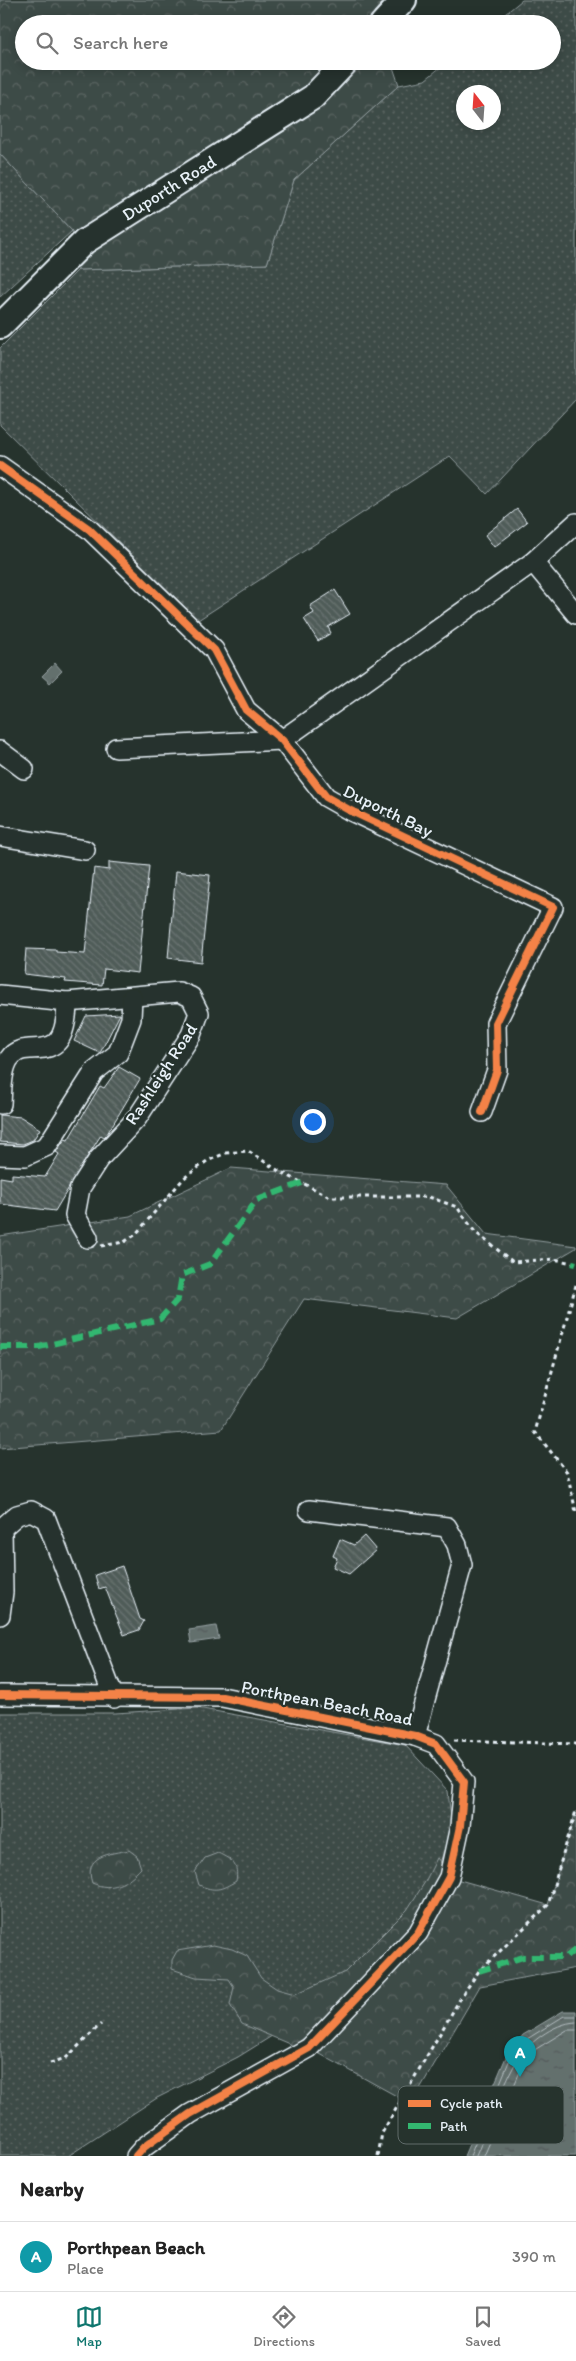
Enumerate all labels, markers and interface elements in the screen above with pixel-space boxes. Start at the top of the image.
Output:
search box [15,15,561,70]
icon: search [33,29,61,57]
text: Search here [73,31,168,54]
north arrow [456,85,501,130]
street label: Duporth Road [118,150,220,226]
street label: Duporth Bay [339,780,437,842]
street label: Rashleigh Road [120,1019,202,1129]
your location [300,1109,326,1135]
street label: Porthpean Beach Road [239,1676,415,1730]
pin: A [504,2036,536,2077]
legend [398,2086,564,2144]
text: Cycle path [440,2095,503,2112]
text: Path [440,2118,467,2135]
text: Nearby [20,2176,84,2201]
text: Porthpean Beach [67,2236,205,2259]
text: A [31,2247,41,2266]
text: 390 m [512,2247,556,2266]
text: Place [67,2259,104,2278]
tab: Map [75,2303,103,2350]
tab: Directions [253,2303,315,2350]
tab: Saved [465,2303,501,2350]

